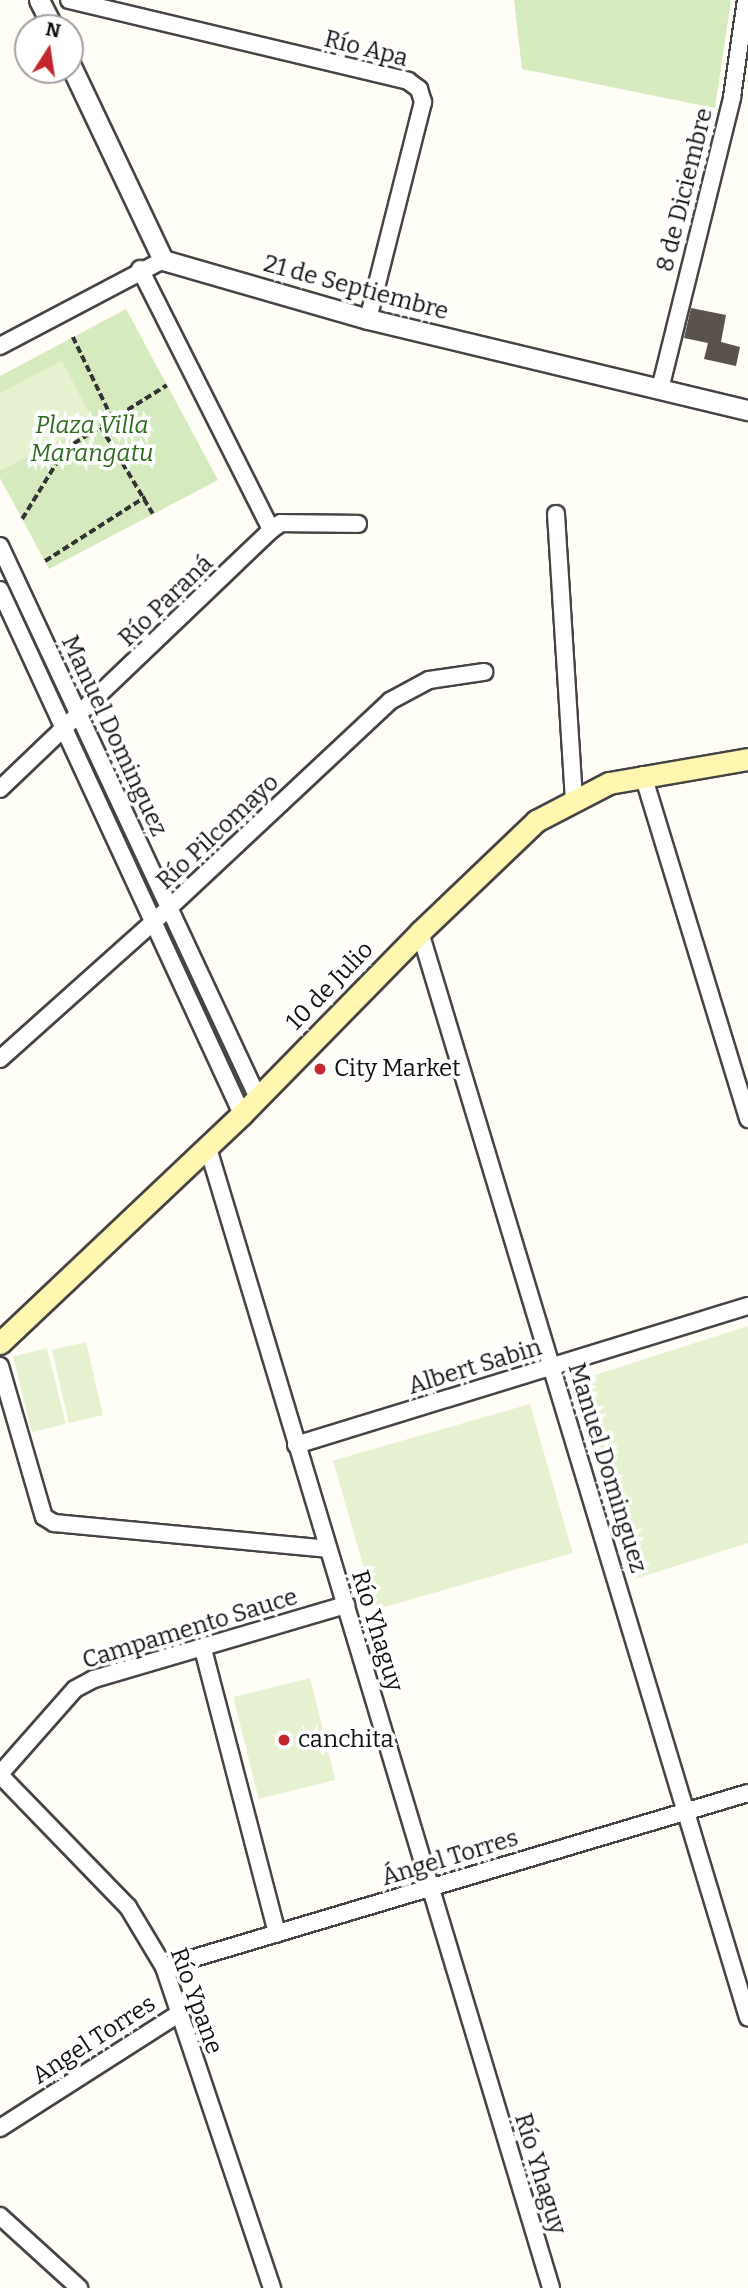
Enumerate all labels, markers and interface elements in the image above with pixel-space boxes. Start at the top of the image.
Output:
north arrow [14,14,84,84]
text: N [43,17,63,43]
street label: Río Apa [321,25,411,73]
street label: 8 de Diciembre [651,105,719,275]
street label: 21 de Septiembre [260,249,452,327]
park label: Plaza Villa Marangatu [30,412,154,468]
street label: Río Paraná [113,549,219,653]
street label: Manuel Dominguez [55,631,173,841]
street label: Río Pilcomayo [151,768,285,896]
street label: 10 de Julio [281,936,379,1036]
place label: City Market [334,1055,461,1083]
marker: City Market [312,1061,328,1077]
street label: Albert Sabin [405,1333,545,1401]
street label: Manuel Dominguez [561,1360,653,1576]
street label: Río Yhaguy [345,1567,409,1695]
street label: Campamento Sauce [79,1583,301,1675]
place label: canchita [298,1726,394,1754]
marker: canchita [276,1732,292,1748]
street label: Ángel Torres [378,1824,522,1892]
street label: Río Ypane [163,1944,229,2058]
street label: Angel Torres [27,1989,161,2091]
street label: Río Yhaguy [508,2110,572,2238]

